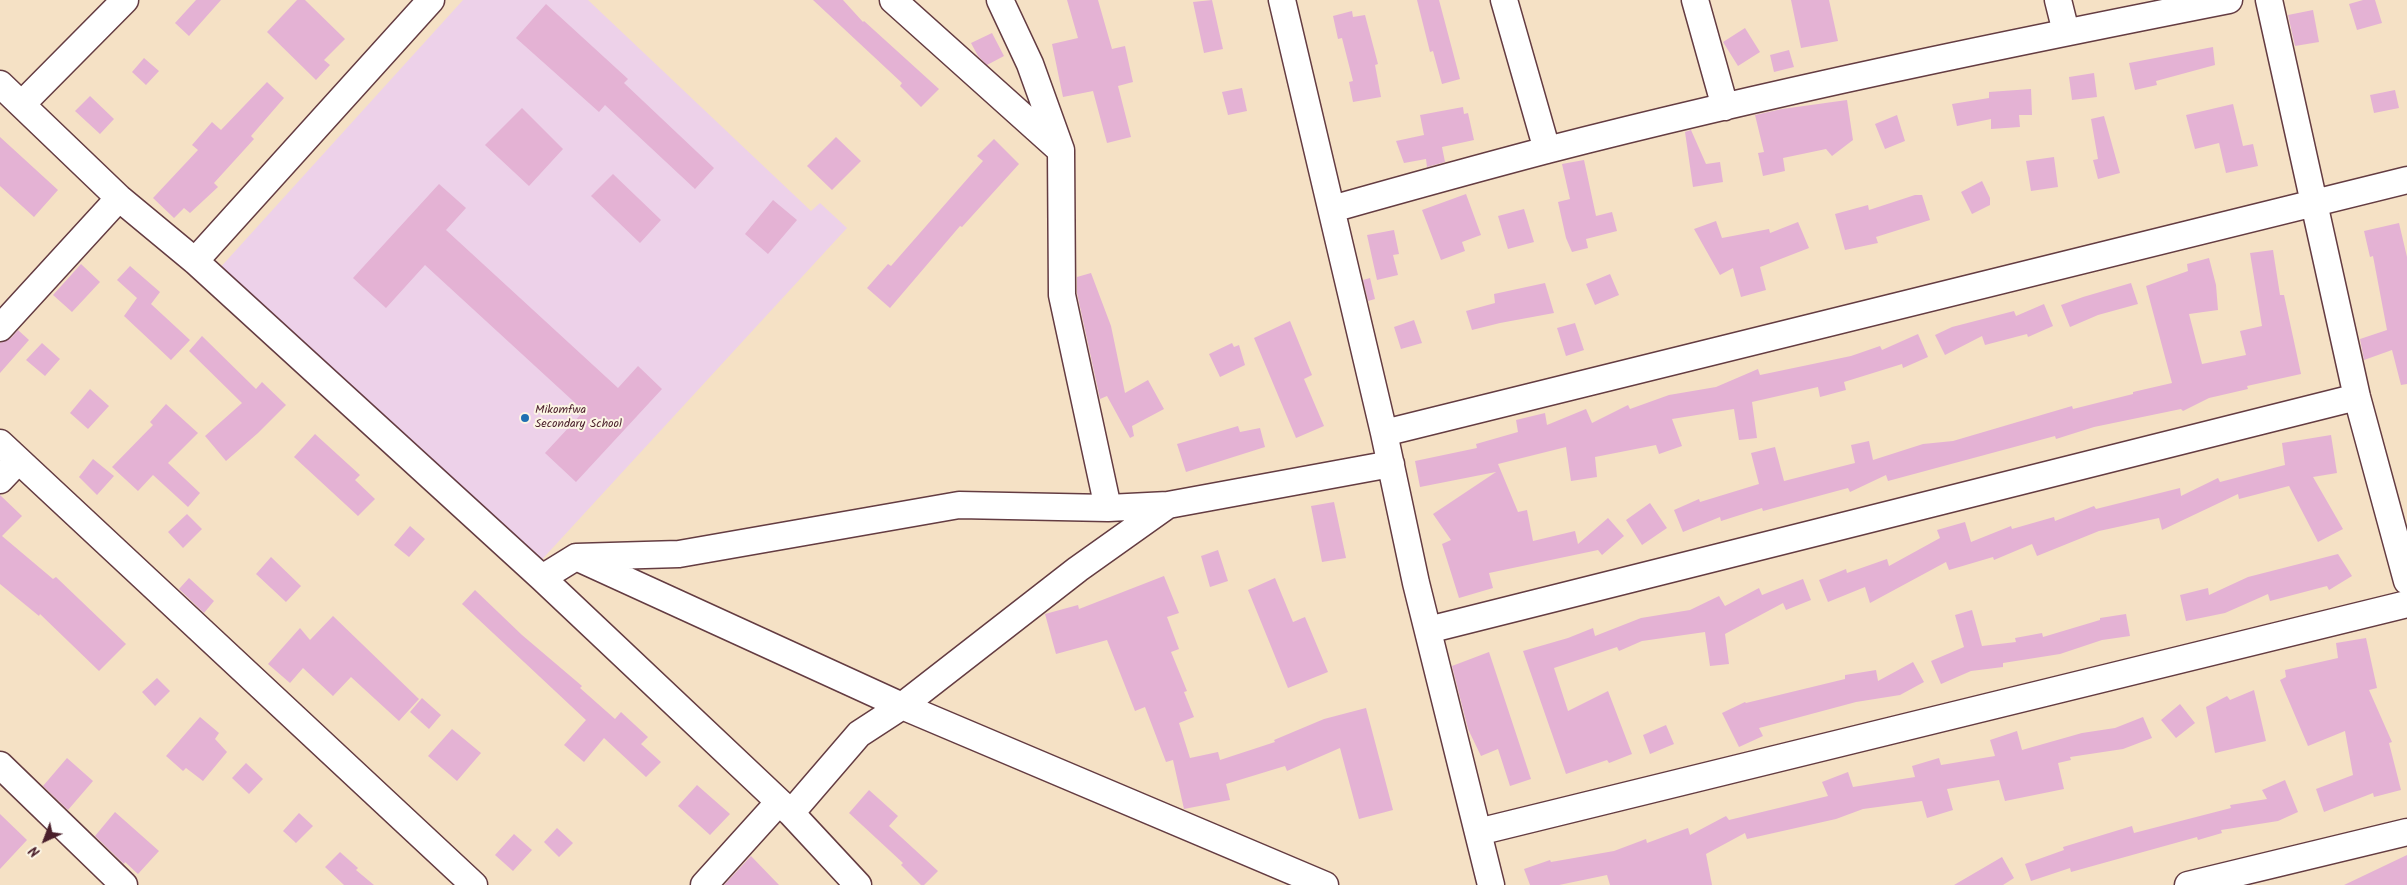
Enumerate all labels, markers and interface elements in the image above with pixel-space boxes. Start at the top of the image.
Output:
place label: Mikomfwa Secondary School [535,404,622,432]
marker: Mikomfwa Secondary School [519,412,531,424]
north arrow [20,815,70,865]
text: N [24,840,46,862]

